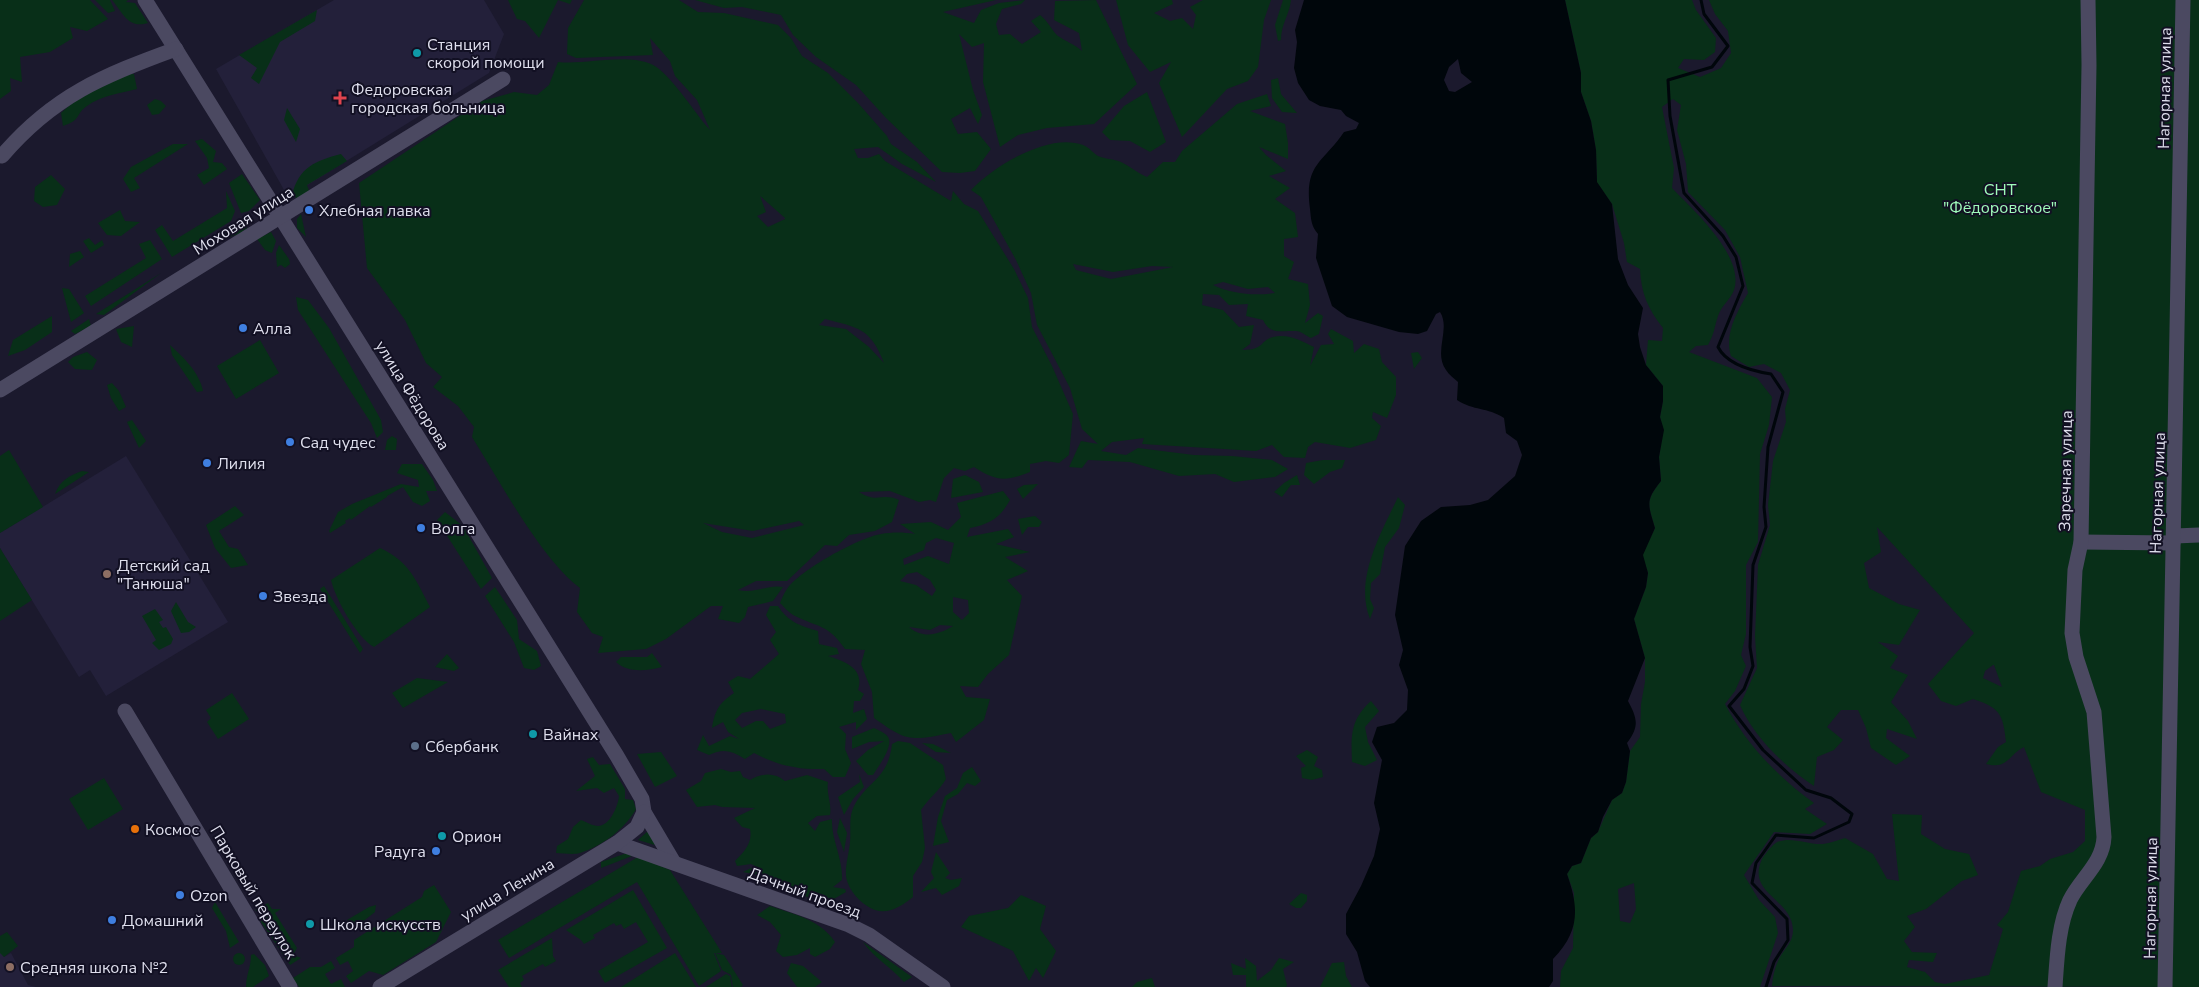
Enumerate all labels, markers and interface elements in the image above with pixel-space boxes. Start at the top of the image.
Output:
street label: Нагорная улица [2153,27,2177,149]
place label: Станция скорой помощи [427,34,545,74]
marker: Станция скорой помощи [411,47,423,59]
place label: Федоровская городская больница [351,79,505,119]
marker: Федоровская городская больница [333,91,347,105]
park label: СНТ "Фёдоровское" [1943,179,2057,219]
street label: Моховая улица [189,181,298,261]
place label: Хлебная лавка [319,200,431,222]
marker: Хлебная лавка [303,204,315,216]
place label: Алла [253,318,292,340]
marker: Алла [237,322,249,334]
street label: улица Фёдорова [370,337,455,455]
street label: Заречная улица [2054,410,2078,532]
place label: Сад чудес [300,432,376,454]
street label: Нагорная улица [2145,432,2171,554]
marker: Сад чудес [284,436,296,448]
place label: Лилия [217,453,265,475]
marker: Лилия [201,457,213,469]
place label: Волга [431,518,475,540]
marker: Волга [415,522,427,534]
place label: Детский сад "Танюша" [117,555,210,595]
marker: Детский сад "Танюша" [101,568,113,580]
place label: Звезда [273,586,327,608]
marker: Звезда [257,590,269,602]
place label: Вайнах [543,724,599,746]
marker: Вайнах [527,728,539,740]
place label: Сбербанк [425,736,499,758]
marker: Сбербанк [409,740,421,752]
place label: Космос [145,819,199,841]
street label: Парковый переулок [205,822,302,964]
marker: Космос [129,823,141,835]
place label: Орион [452,826,502,848]
marker: Орион [436,830,448,842]
street label: Нагорная улица [2139,837,2163,959]
place label: Радуга [374,841,426,863]
marker: Радуга [430,845,442,857]
street label: улица Ленина [456,853,559,927]
street label: Дачный проезд [745,862,865,924]
place label: Ozon [190,885,228,907]
marker: Ozon [174,889,186,901]
place label: Домашний [122,910,204,932]
marker: Домашний [106,914,118,926]
place label: Школа искусств [320,914,441,936]
marker: Школа искусств [304,918,316,930]
place label: Средняя школа №2 [20,957,168,979]
marker: Средняя школа №2 [4,961,16,973]

